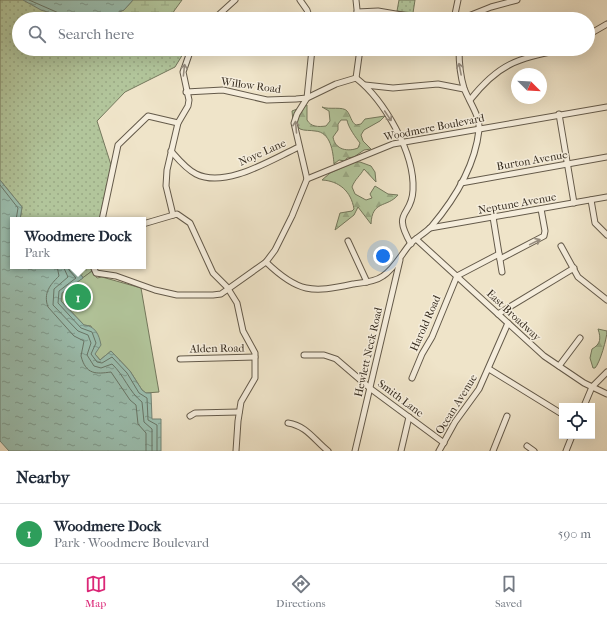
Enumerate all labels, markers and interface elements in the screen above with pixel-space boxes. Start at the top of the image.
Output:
search box [12,12,595,56]
icon: search [26,23,48,45]
text: Search here [58,25,134,43]
one-way arrow [456,63,464,76]
one-way arrow [180,64,188,77]
north arrow [511,68,547,104]
street label: Willow Road [219,75,283,96]
one-way arrow [384,110,392,121]
street label: Woodmere Boulevard [382,111,487,144]
one-way arrow [292,121,299,134]
street label: Noye Lane [237,136,288,169]
street label: Burton Avenue [496,148,569,173]
street label: Neptune Avenue [477,190,558,217]
popup [10,217,146,269]
text: Woodmere Dock [24,227,132,245]
one-way arrow [529,238,541,245]
text: Park [24,245,50,260]
your location [373,246,393,266]
pin: 1 [65,282,91,312]
street label: East Broadway [484,287,544,345]
street label: Harold Road [407,292,444,353]
street label: Hewlett Neck Road [352,305,385,398]
street label: Alden Road [189,342,246,355]
street label: Ocean Avenue [433,371,480,437]
street label: Smith Lane [375,377,427,420]
map controls [559,403,595,439]
button: locate [559,403,595,439]
text: Nearby [16,467,70,487]
text: Woodmere Dock [54,517,161,535]
text: 1 [27,526,31,541]
text: 590 m [558,526,591,541]
text: Park · Woodmere Boulevard [54,535,209,550]
tab: Map [85,573,107,610]
tab: Directions [276,573,326,610]
tab: Saved [495,573,522,610]

